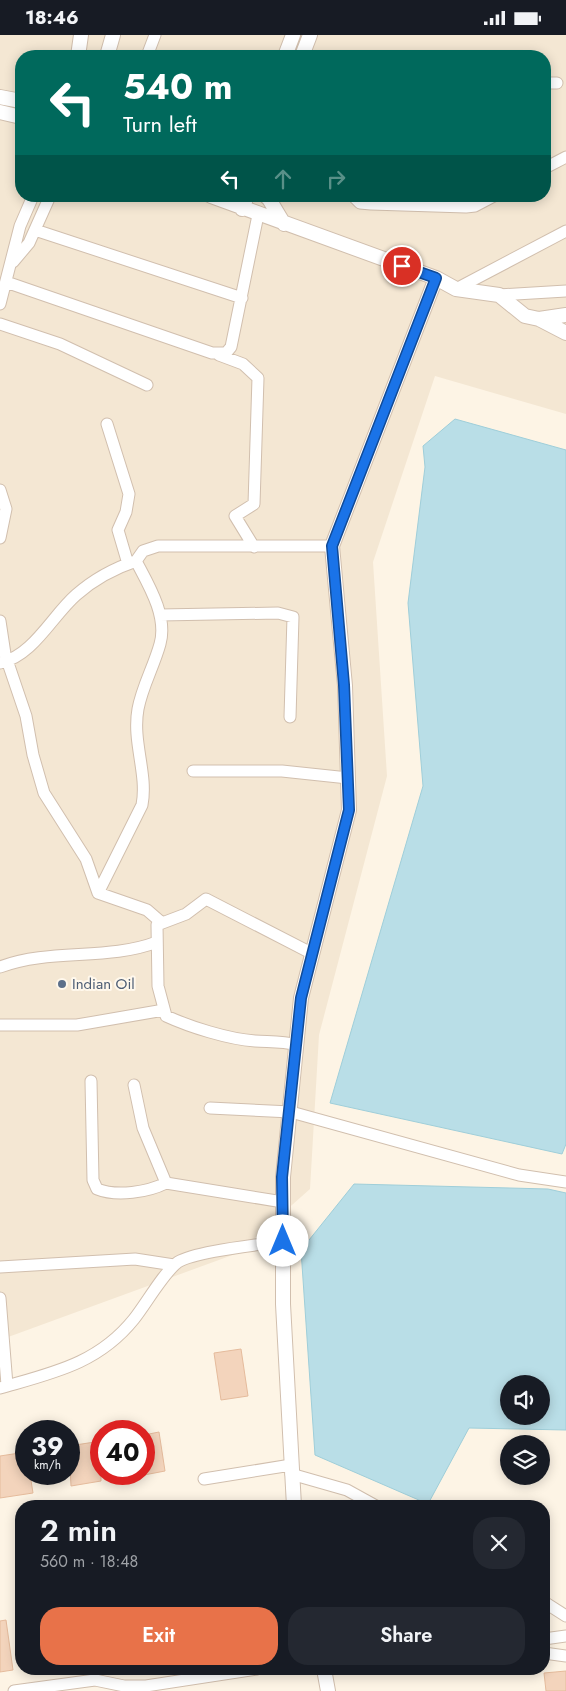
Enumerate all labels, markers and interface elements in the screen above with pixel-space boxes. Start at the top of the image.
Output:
text: 18:46 [25,4,79,31]
text: 540 m [123,62,232,112]
icon: left [40,70,105,135]
text: Turn left [123,108,197,140]
icon: left [216,165,244,193]
icon: ahead [269,165,297,193]
icon: right [322,165,350,193]
pin [381,245,423,287]
icon: arrive [388,252,416,280]
place label: Indian Oil [72,973,135,995]
marker: Indian Oil [56,978,68,990]
position arrow [256,1214,308,1266]
map controls [500,1375,550,1485]
button: sound [500,1375,550,1425]
speed limit sign: 40 [90,1420,155,1485]
text: 39 [31,1428,64,1464]
button: layers [500,1435,550,1485]
text: km/h [34,1456,61,1474]
text: 2 min [40,1509,117,1552]
button: close [473,1517,525,1569]
text: 560 m · 18:48 [40,1550,138,1573]
button: Exit [40,1607,278,1665]
button: Share [288,1607,525,1665]

